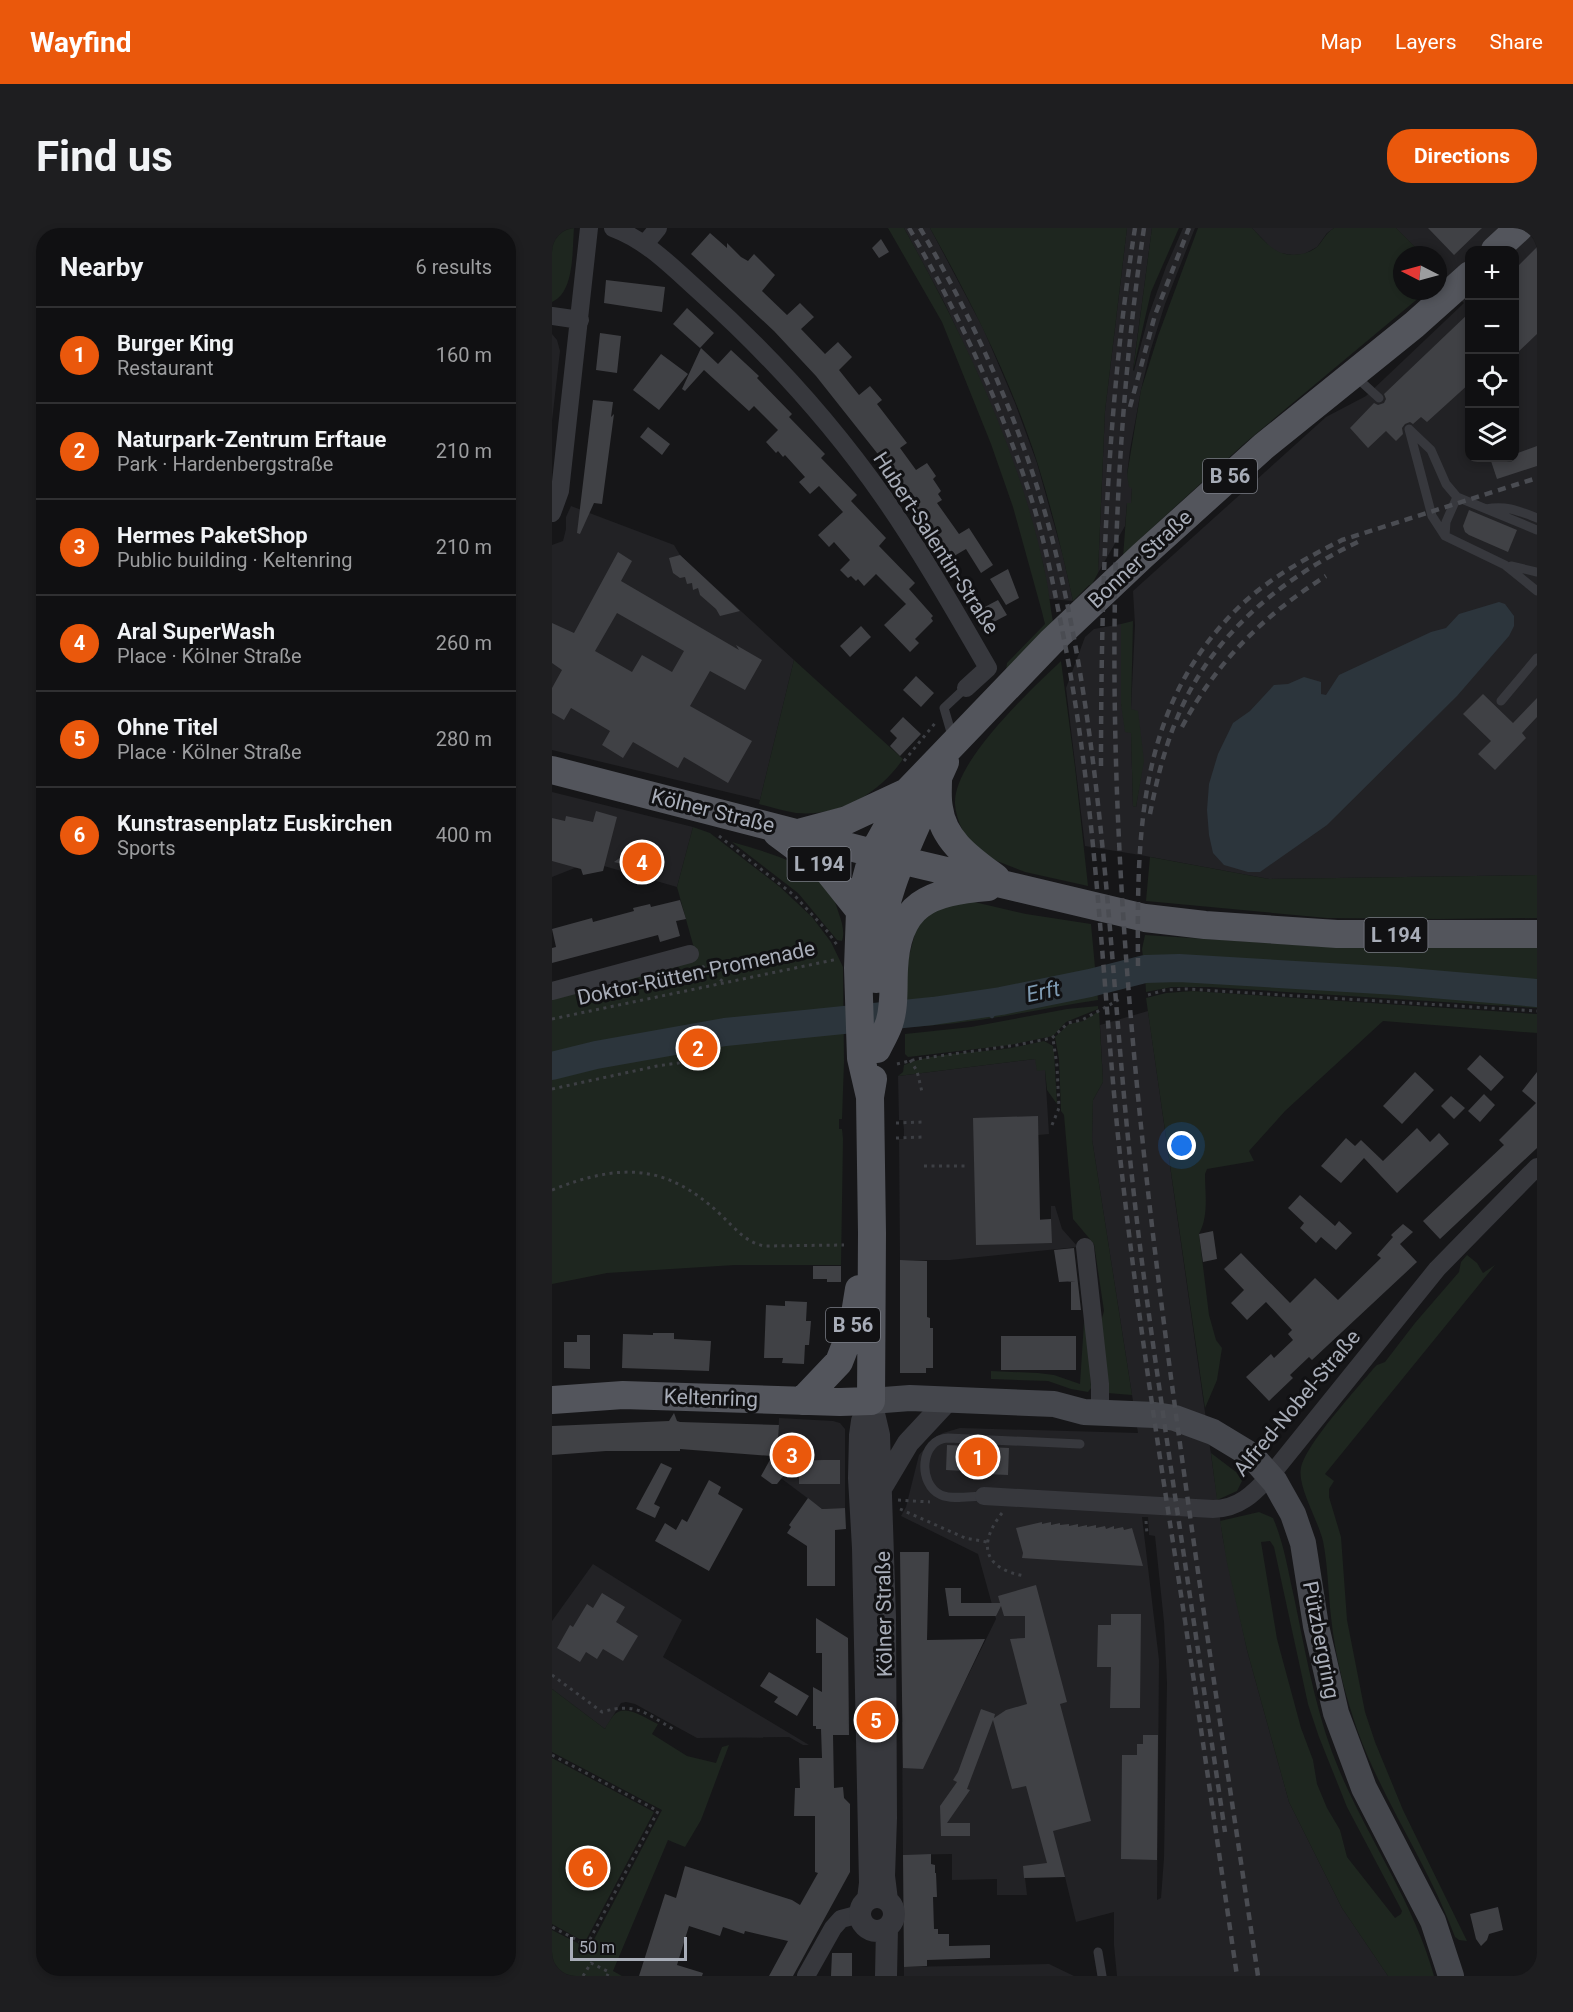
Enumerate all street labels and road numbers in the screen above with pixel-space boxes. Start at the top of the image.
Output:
street label: Hubert-Salentin-Straße [868,448,1004,638]
road number: B 56 [1203,459,1257,493]
street label: Bonner Straße [1083,505,1197,613]
street label: Kölner Straße [649,784,777,838]
road number: L 194 [788,847,850,881]
road number: L 194 [1364,918,1428,952]
street label: Doktor-Rütten-Promenade [575,936,817,1010]
road number: B 56 [826,1308,880,1342]
street label: Alfred-Nobel-Straße [1229,1325,1365,1481]
street label: Keltenring [663,1384,759,1412]
street label: Kölner Straße [871,1551,897,1677]
street label: Pützbergring [1298,1579,1344,1701]

